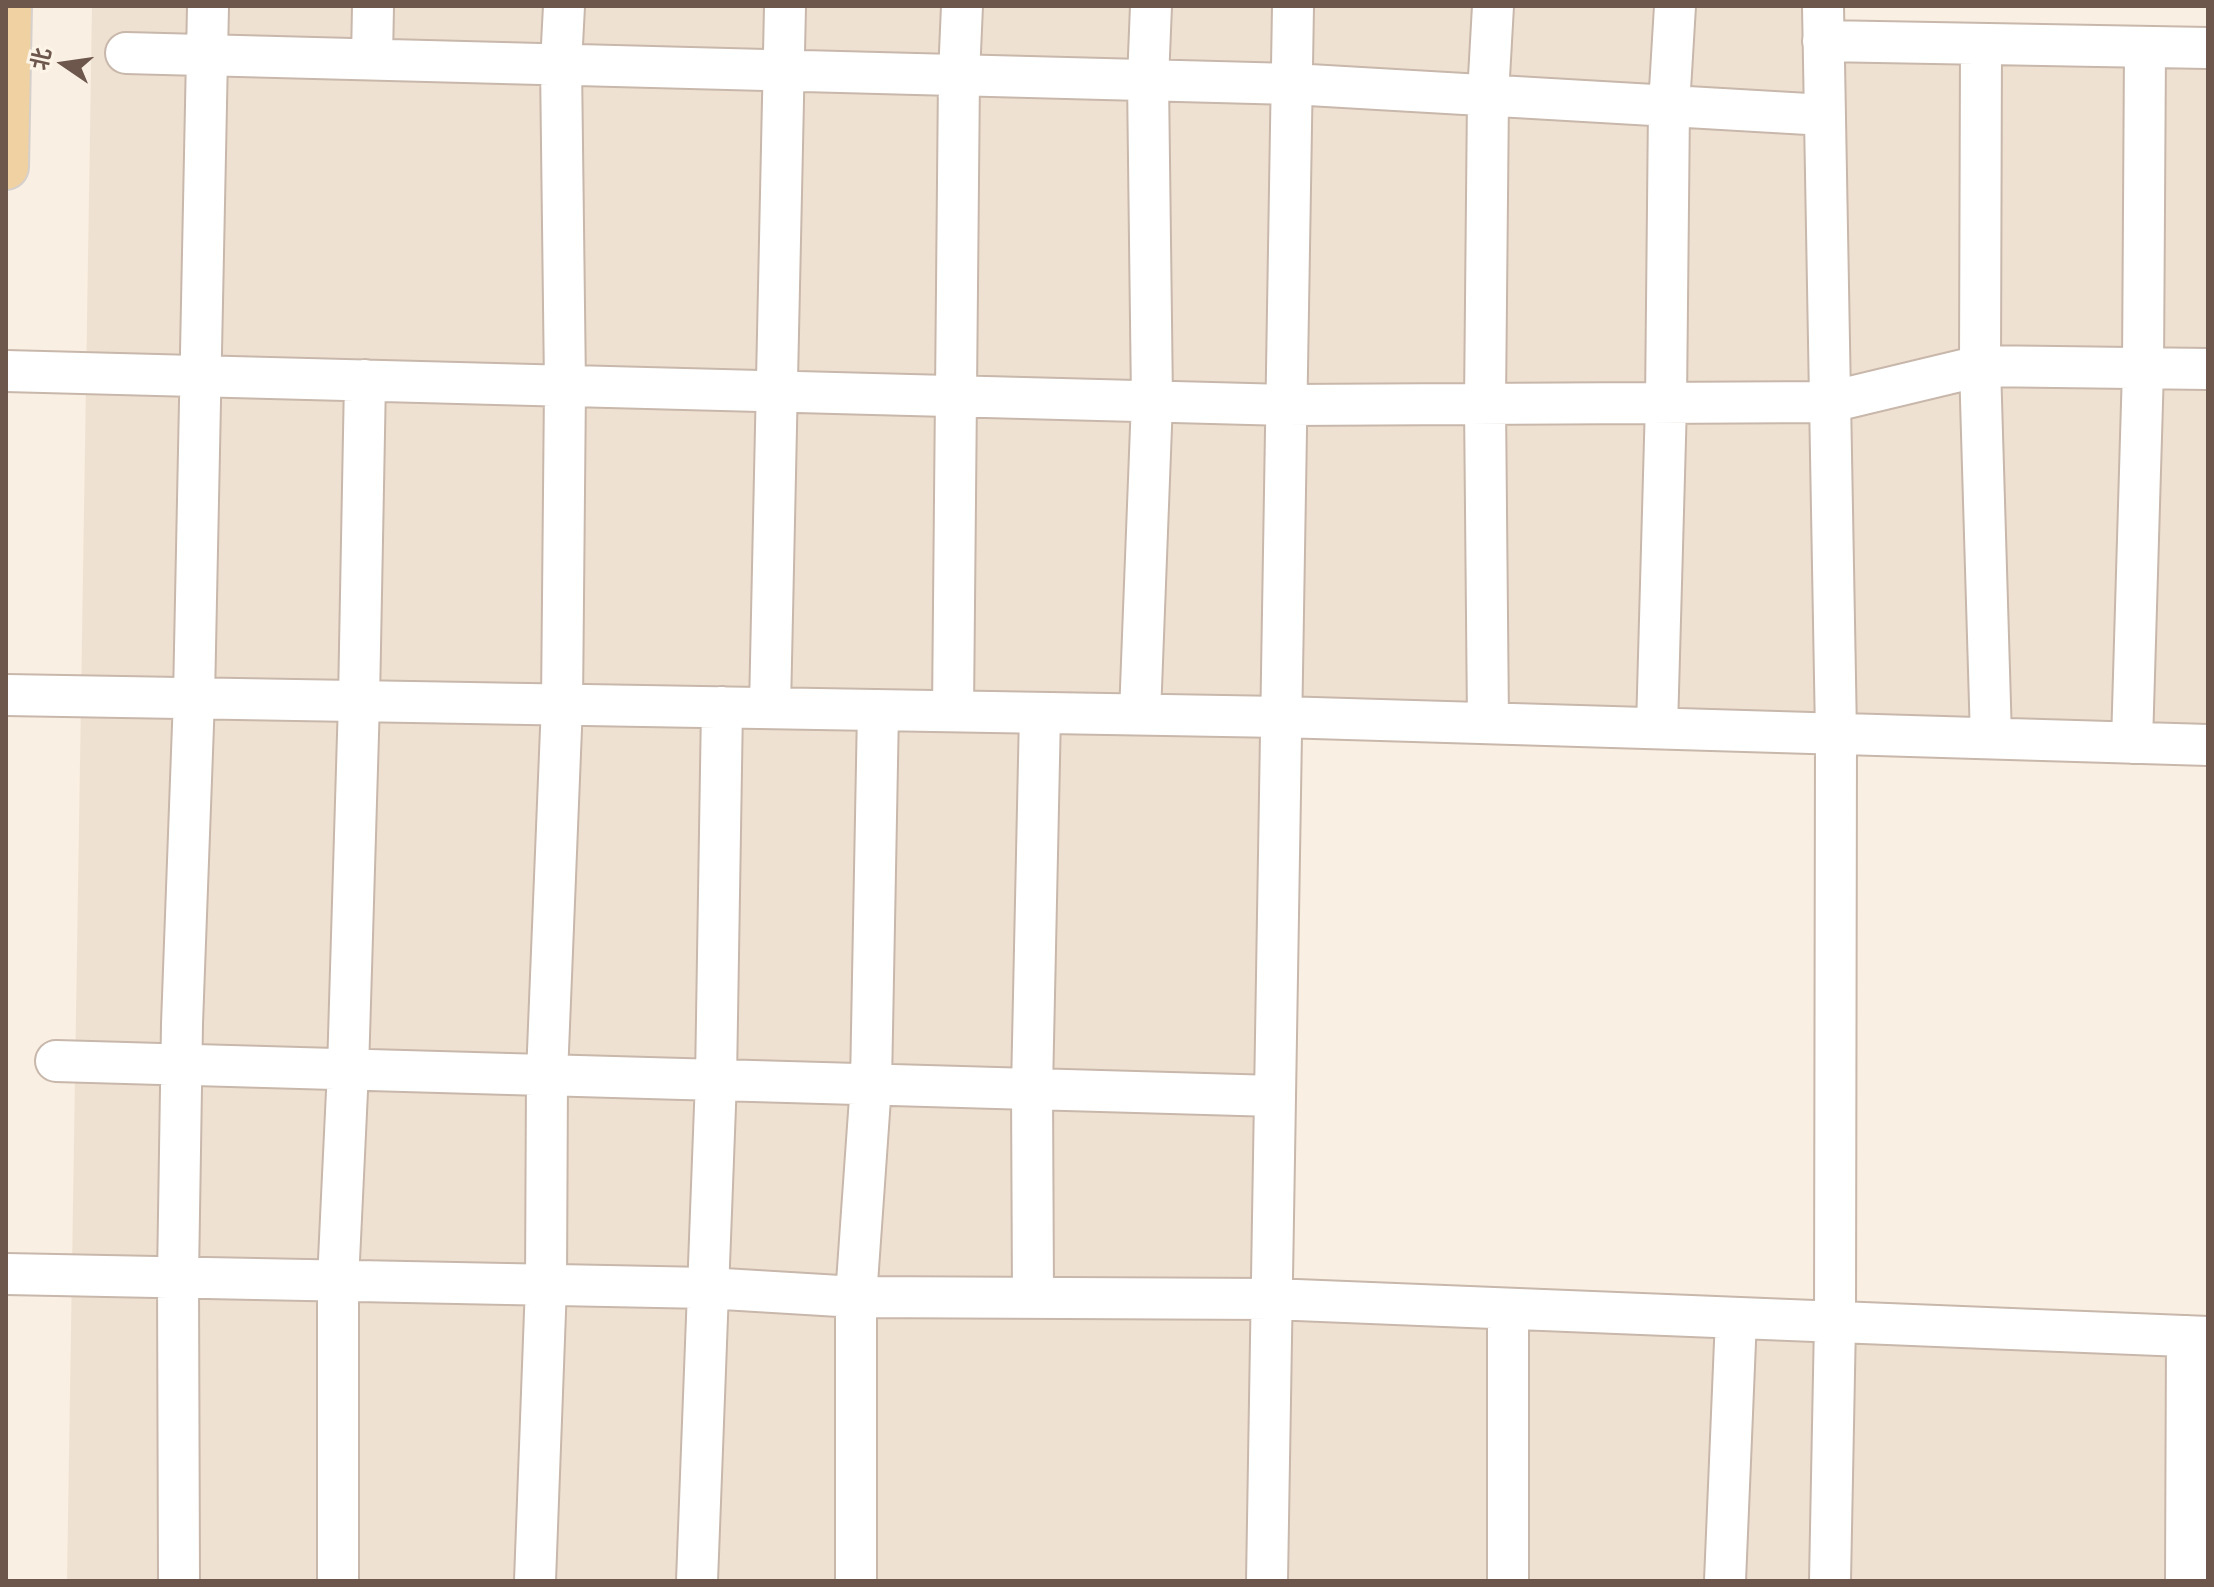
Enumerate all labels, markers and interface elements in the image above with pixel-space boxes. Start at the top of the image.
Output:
north arrow [24,24,104,104]
text: 北 [22,44,60,73]

